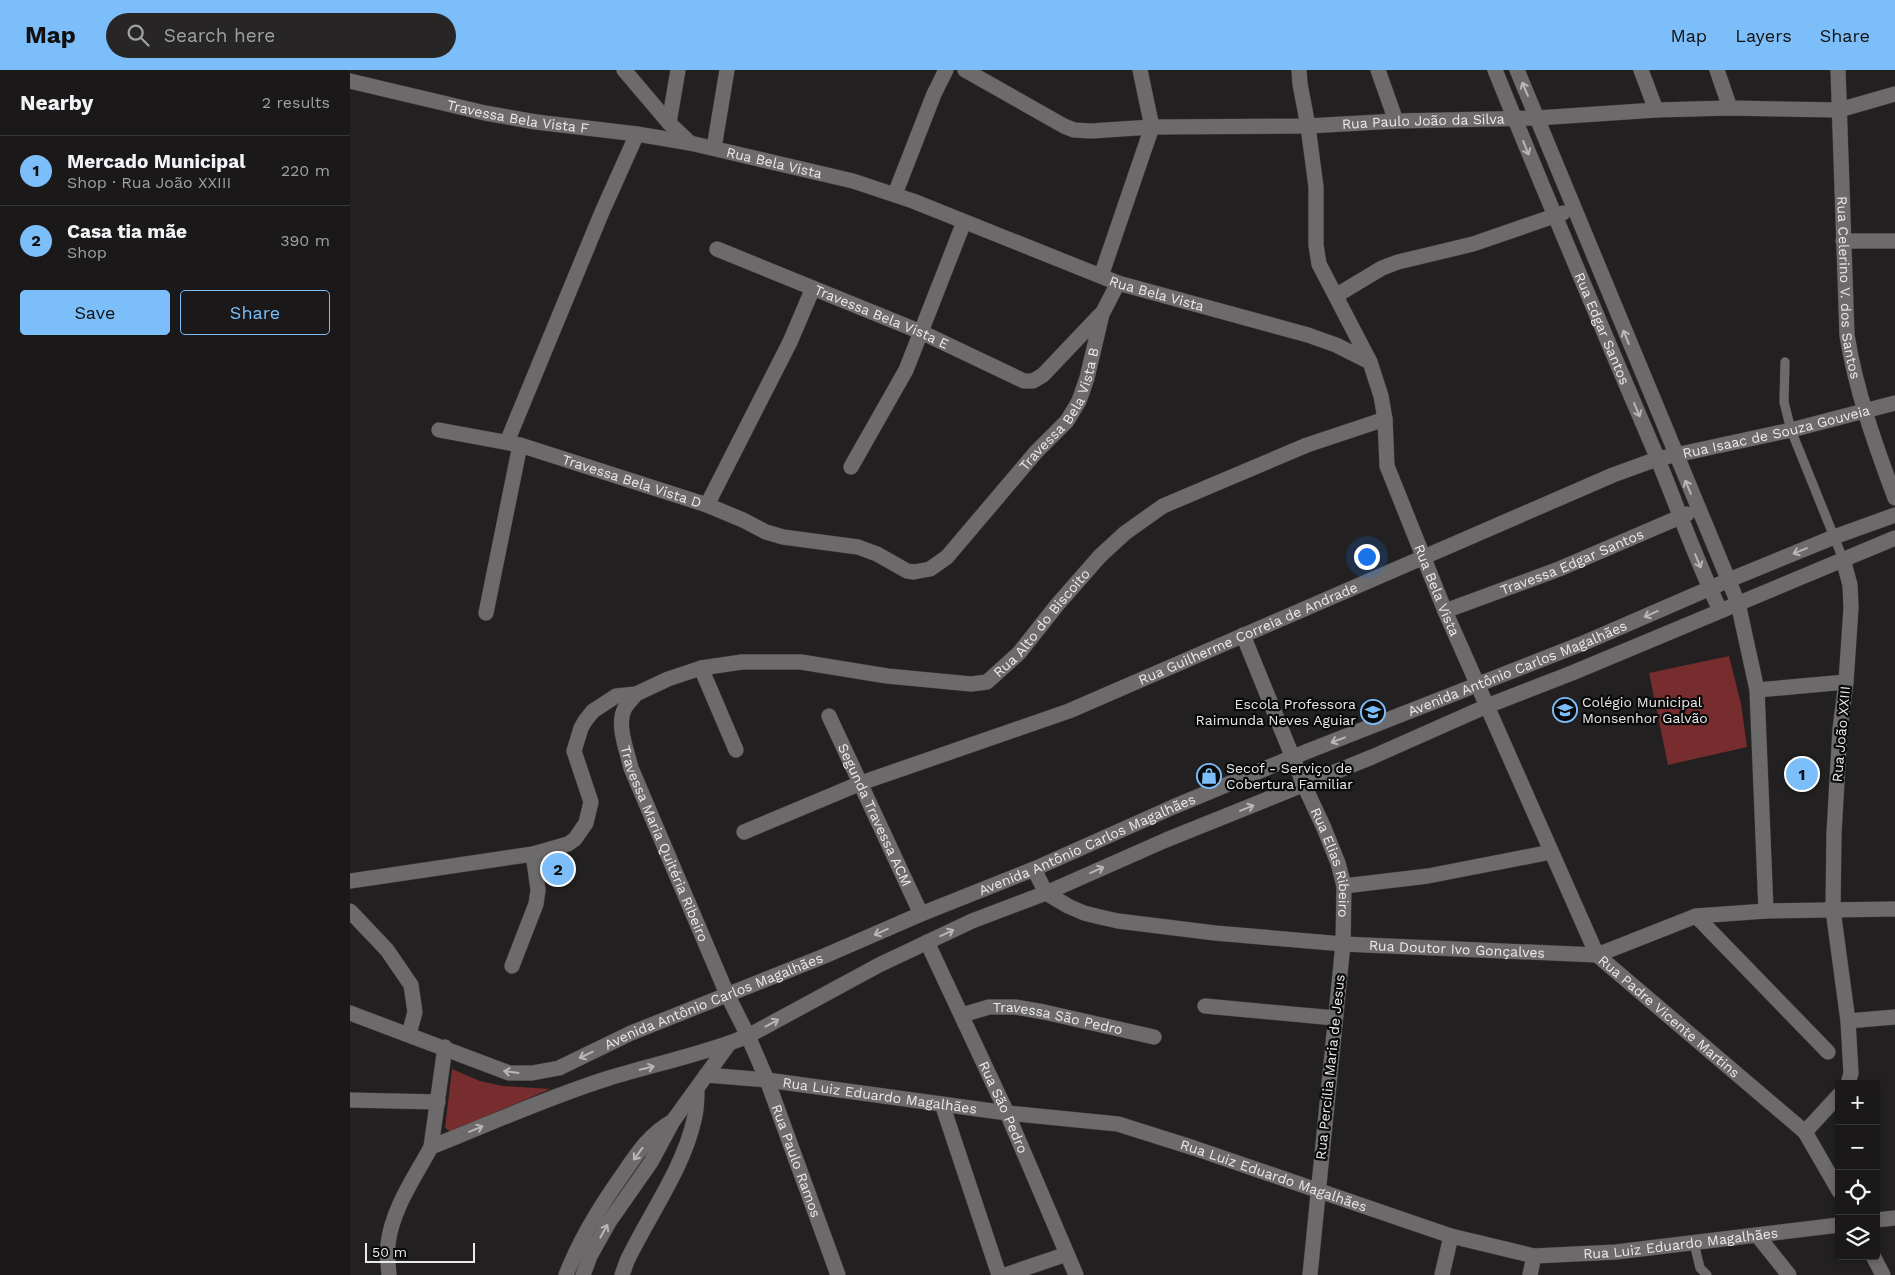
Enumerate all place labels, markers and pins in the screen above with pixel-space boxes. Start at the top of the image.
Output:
place label: Colégio Municipal Monsenhor Galvão [1582,694,1708,726]
place label: Escola Professora Raimunda Neves Aguiar [1196,696,1356,728]
school or university icon: Colégio Municipal Monsenhor Galvão [1552,697,1578,723]
school or university icon: Escola Professora Raimunda Neves Aguiar [1360,699,1386,725]
pin: 1 [1786,755,1818,793]
place label: Secof - Serviço de Cobertura Familiar [1226,760,1353,792]
shop icon: Secof - Serviço de Cobertura Familiar [1196,763,1222,789]
pin: 2 [542,850,574,888]

